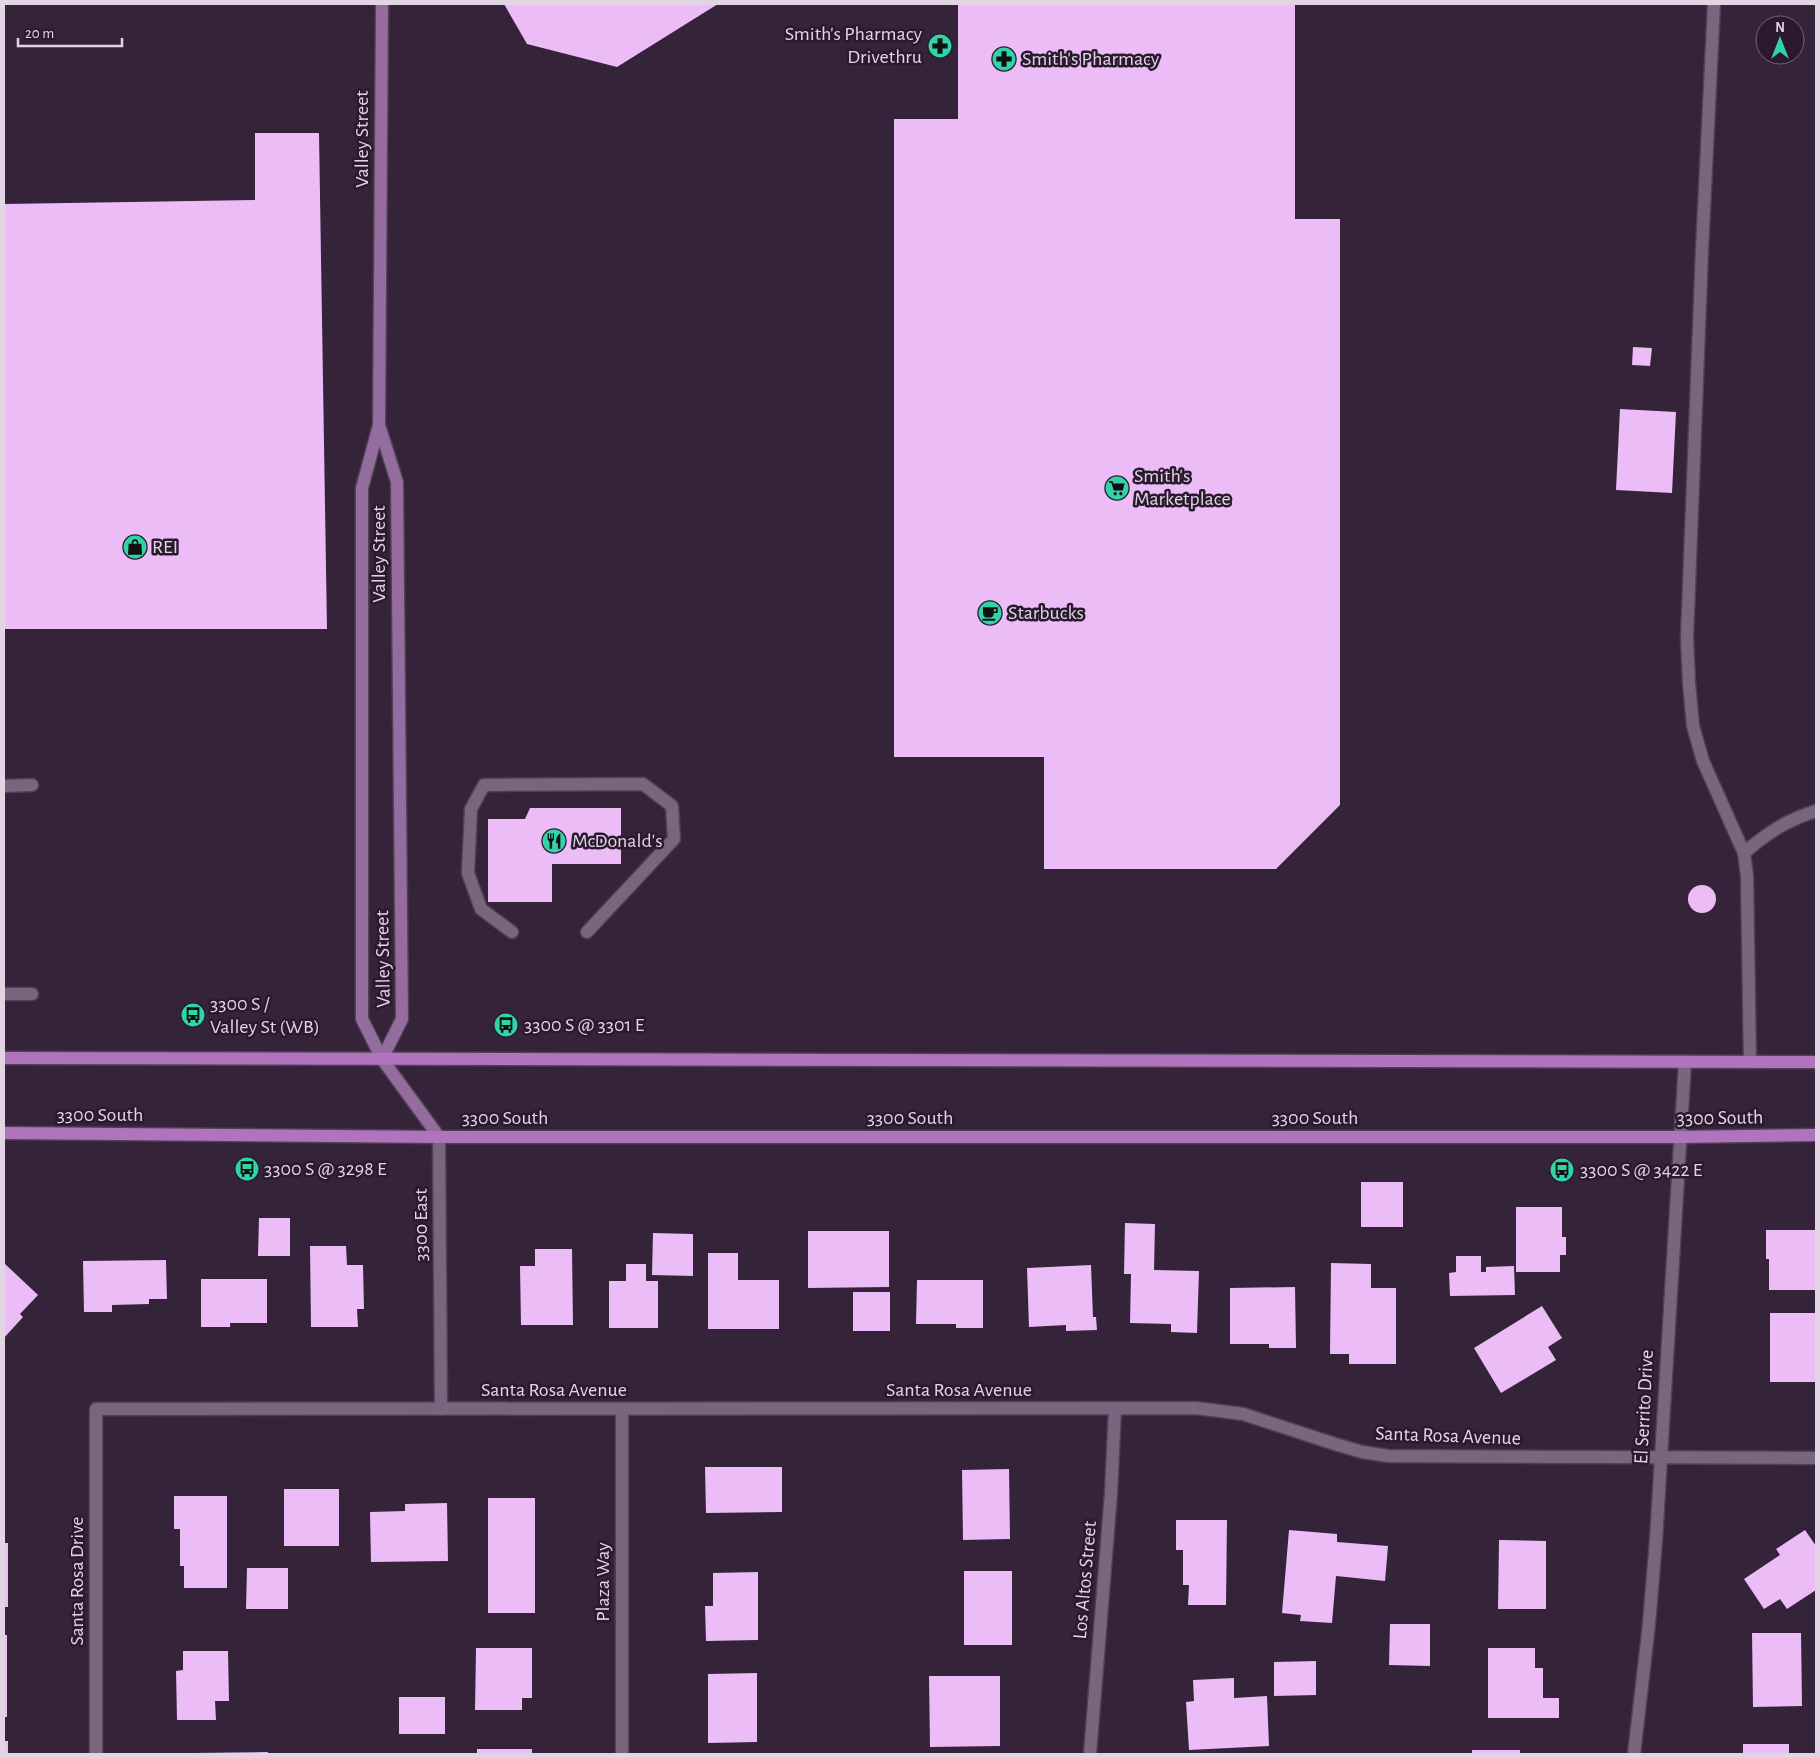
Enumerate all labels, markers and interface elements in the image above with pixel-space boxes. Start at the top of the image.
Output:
scale bar [18,15,121,47]
north arrow [1755,15,1805,65]
text: N [1775,21,1785,35]
place label: Smith's Pharmacy Drivethru [785,24,922,67]
text: 20 m [25,26,54,41]
pharmacy icon: Smith's Pharmacy Drivethru [927,33,953,59]
pharmacy icon: Smith's Pharmacy [991,46,1017,72]
place label: Smith's Pharmacy [1022,49,1160,69]
street label: Valley Street [352,90,372,188]
place label: Smith's Marketplace [1134,466,1231,509]
supermarket icon: Smith's Marketplace [1104,475,1130,501]
street label: Valley Street [369,505,389,603]
shop icon: REI [122,534,148,560]
place label: REI [152,537,178,557]
cafe icon: Starbucks [977,600,1003,626]
place label: Starbucks [1008,603,1084,623]
restaurant icon: McDonald's [541,828,567,854]
place label: McDonald's [572,831,663,851]
street label: Valley Street [372,909,394,1008]
place label: 3300 S / Valley St (WB) [210,994,320,1037]
bus stop icon: 3300 S / Valley St (WB) [180,1002,206,1028]
bus stop icon: 3300 S @ 3301 E [493,1012,519,1038]
place label: 3300 S @ 3301 E [524,1015,645,1035]
street label: 3300 South [57,1105,143,1125]
street label: 3300 South [1676,1107,1764,1129]
street label: 3300 South [462,1108,548,1128]
street label: 3300 South [867,1108,953,1128]
street label: 3300 South [1272,1108,1358,1128]
bus stop icon: 3300 S @ 3298 E [234,1156,260,1182]
bus stop icon: 3300 S @ 3422 E [1549,1157,1575,1183]
place label: 3300 S @ 3298 E [264,1159,387,1179]
place label: 3300 S @ 3422 E [1580,1160,1703,1180]
street label: 3300 East [411,1188,431,1262]
street label: El Serrito Drive [1631,1349,1657,1465]
street label: Santa Rosa Avenue [481,1380,627,1400]
street label: Santa Rosa Avenue [886,1380,1032,1400]
street label: Santa Rosa Avenue [1375,1423,1521,1449]
street label: Santa Rosa Drive [67,1516,87,1646]
street label: Los Altos Street [1070,1519,1100,1640]
street label: Plaza Way [593,1542,613,1622]

